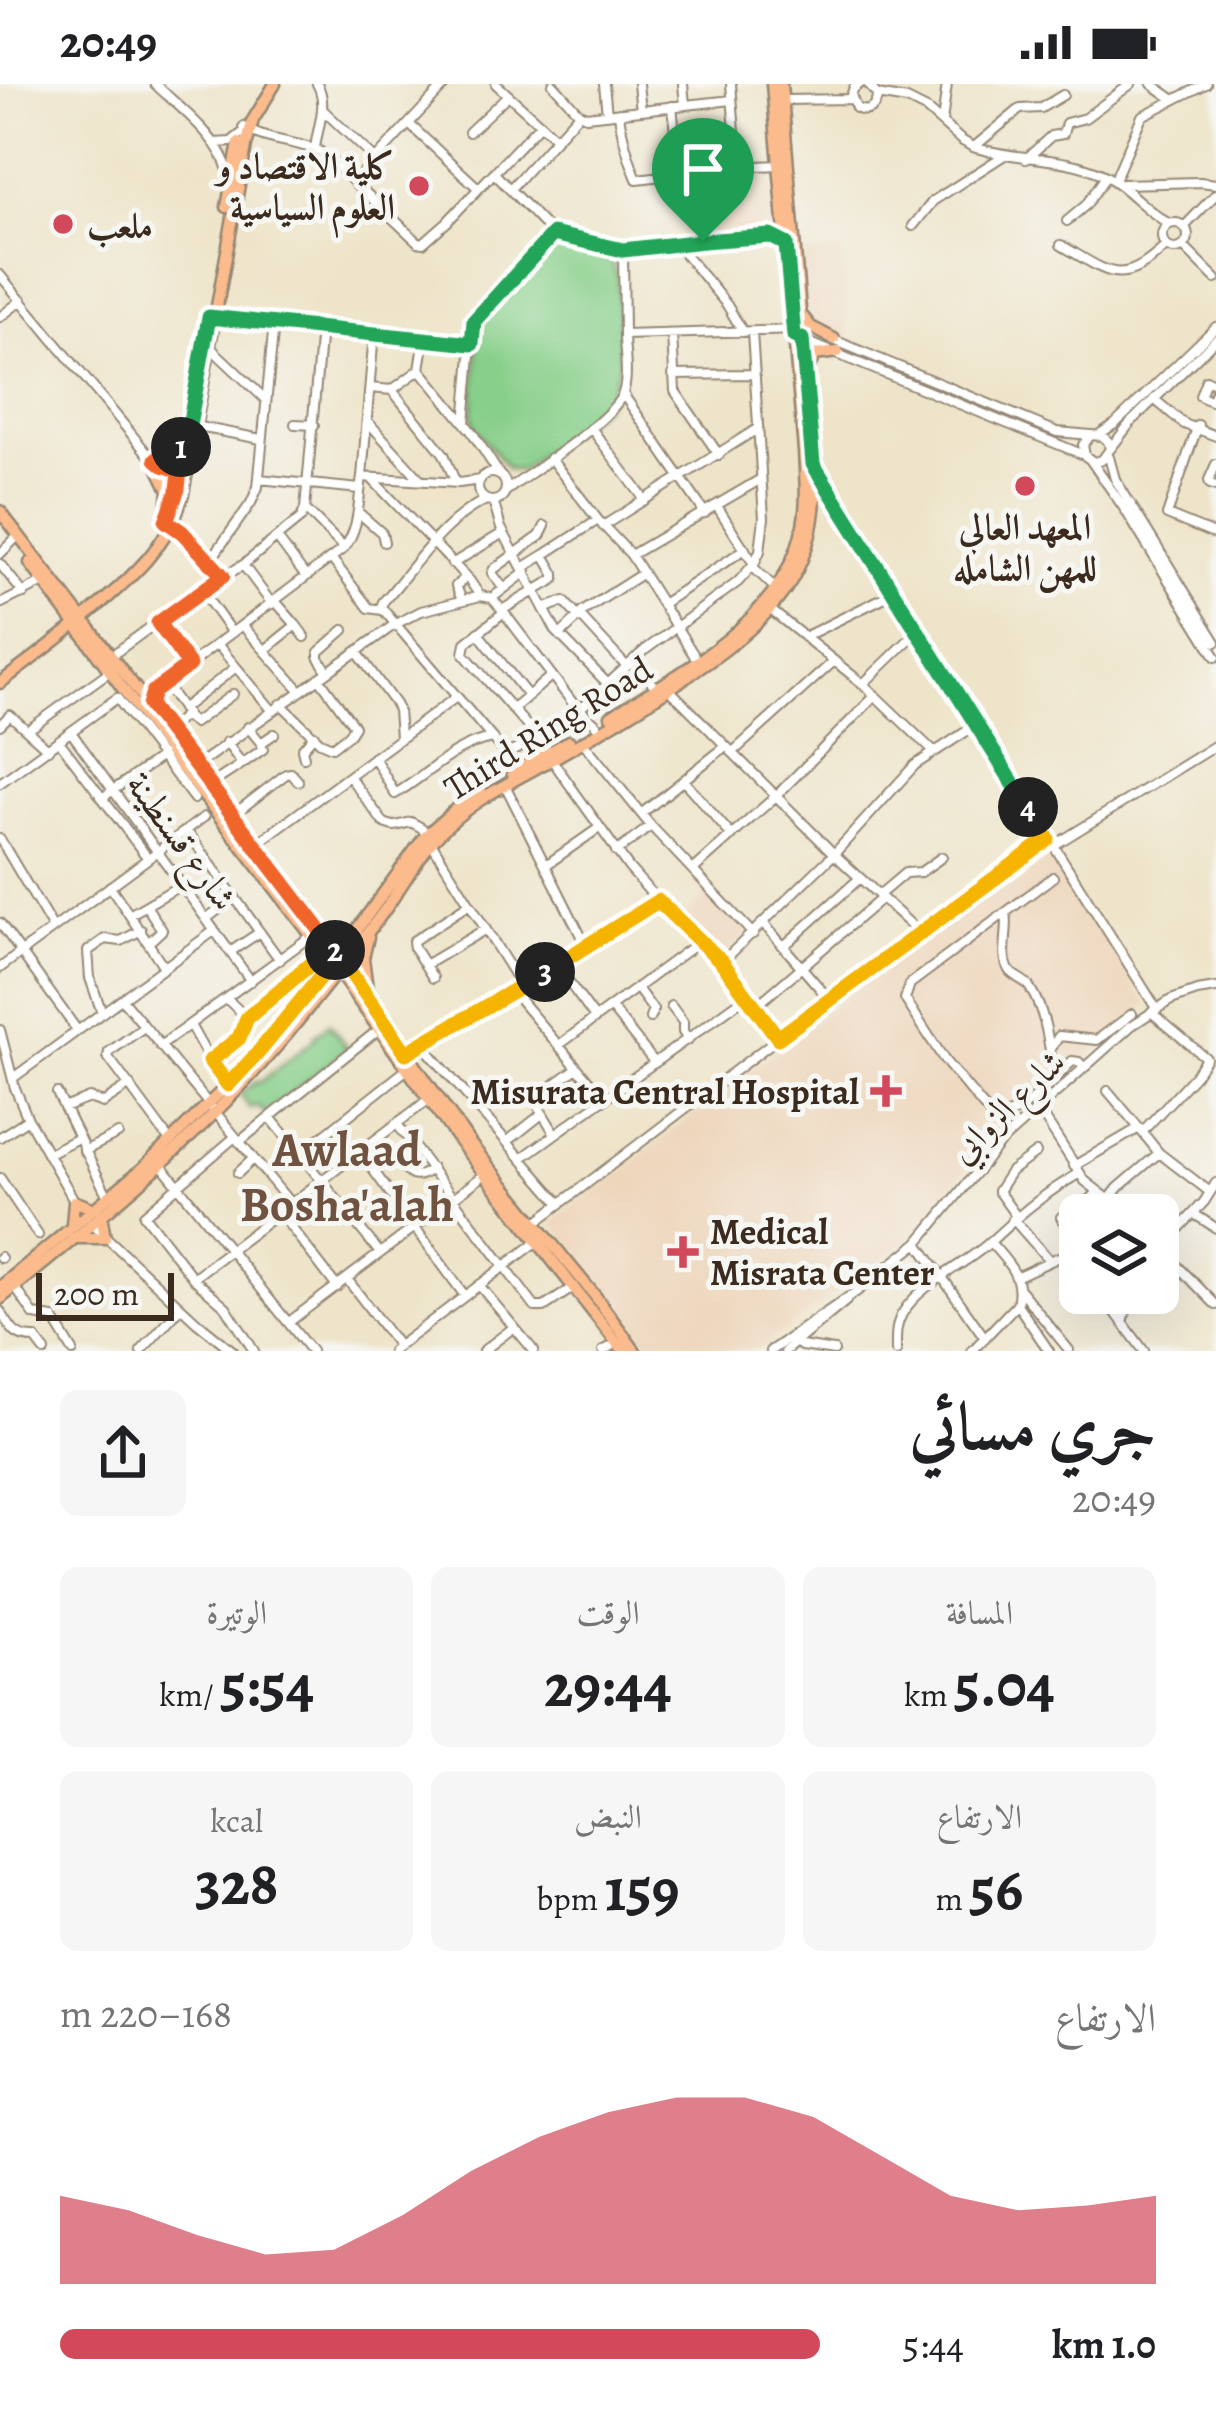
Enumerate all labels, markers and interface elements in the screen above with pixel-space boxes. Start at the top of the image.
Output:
text: 20:49 [60,11,157,73]
pin [652,118,754,241]
icon: arrive [670,136,736,202]
place label: كلية الاقتصاد و العلوم السياسية [213,141,395,239]
marker: كلية الاقتصاد و العلوم السياسية [406,173,432,199]
place label: ملعب [87,200,153,249]
marker: ملعب [50,211,76,237]
pin: 1 [151,417,211,477]
text: 1 [175,424,187,469]
marker: المعهد العالي للمهن الشامله [1012,473,1038,499]
place label: المعهد العالي للمهن الشامله [953,502,1097,593]
street label: Third Ring Road [434,644,662,812]
street label: شارع قسنطينة [110,762,249,924]
pin: 4 [998,777,1058,837]
text: 4 [1020,784,1036,829]
pin: 2 [305,920,365,980]
text: 2 [327,927,343,972]
pin: 3 [515,942,575,1002]
text: 3 [538,949,552,994]
street label: شارع الزوابي [938,1038,1080,1178]
place label: Misurata Central Hospital [471,1067,860,1116]
marker: Misurata Central Hospital [870,1075,902,1107]
district label: Awlaad Bosha'alah [240,1117,454,1238]
map controls [1059,1194,1179,1314]
button: layers [1059,1194,1179,1314]
place label: Medical Misrata Center [710,1207,935,1297]
marker: Medical Misrata Center [667,1236,699,1268]
scale bar [36,1267,174,1320]
text: 200 m [54,1271,139,1316]
text: جري مسائي [909,1382,1156,1472]
button: share [60,1390,186,1516]
text: 20:49 [1072,1472,1156,1525]
text: الوتيرة [206,1590,267,1635]
text: الوقت [576,1590,640,1635]
text: المسافة [946,1590,1013,1635]
text: 5:54 [220,1645,314,1727]
text: 29:44 [544,1645,672,1727]
text: 5.04 [954,1645,1055,1727]
text: /km [159,1672,220,1717]
text: km [904,1672,954,1717]
text: النبض [574,1794,642,1839]
text: الارتفاع [937,1794,1022,1839]
text: kcal [210,1798,263,1843]
text: 328 [195,1843,278,1925]
text: 159 [605,1849,680,1931]
text: 56 [970,1849,1023,1931]
text: bpm [536,1876,605,1921]
text: m [936,1876,970,1921]
text: 168–220 m [60,1987,232,2040]
text: الارتفاع [1055,1991,1156,2044]
text: 5:44 [903,2318,964,2371]
text: 1.0 km [1052,2318,1156,2371]

